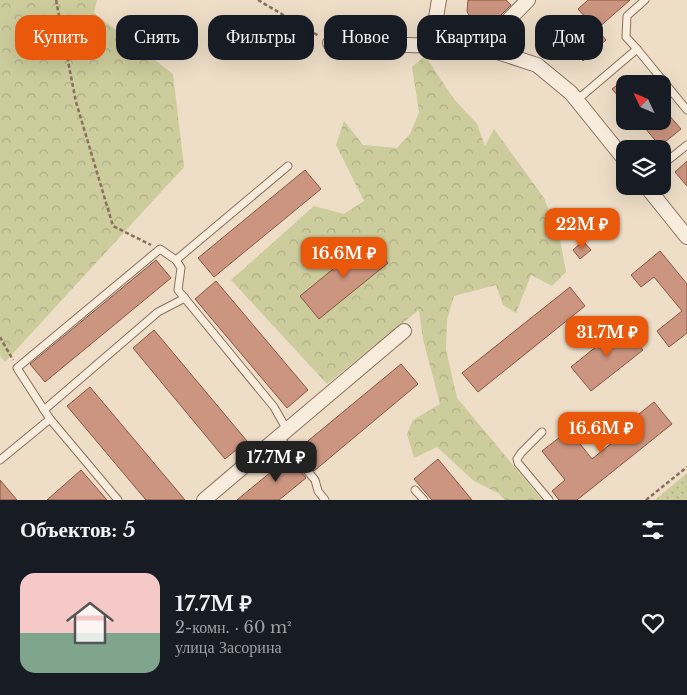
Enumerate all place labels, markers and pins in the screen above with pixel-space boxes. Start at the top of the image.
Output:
pin: 22M ₽ [547,208,617,250]
pin: 16.6M ₽ [298,236,390,279]
pin: 31.7M ₽ [561,316,653,358]
pin: 16.6M ₽ [555,412,647,454]
pin: 17.7M ₽ [230,440,322,483]

